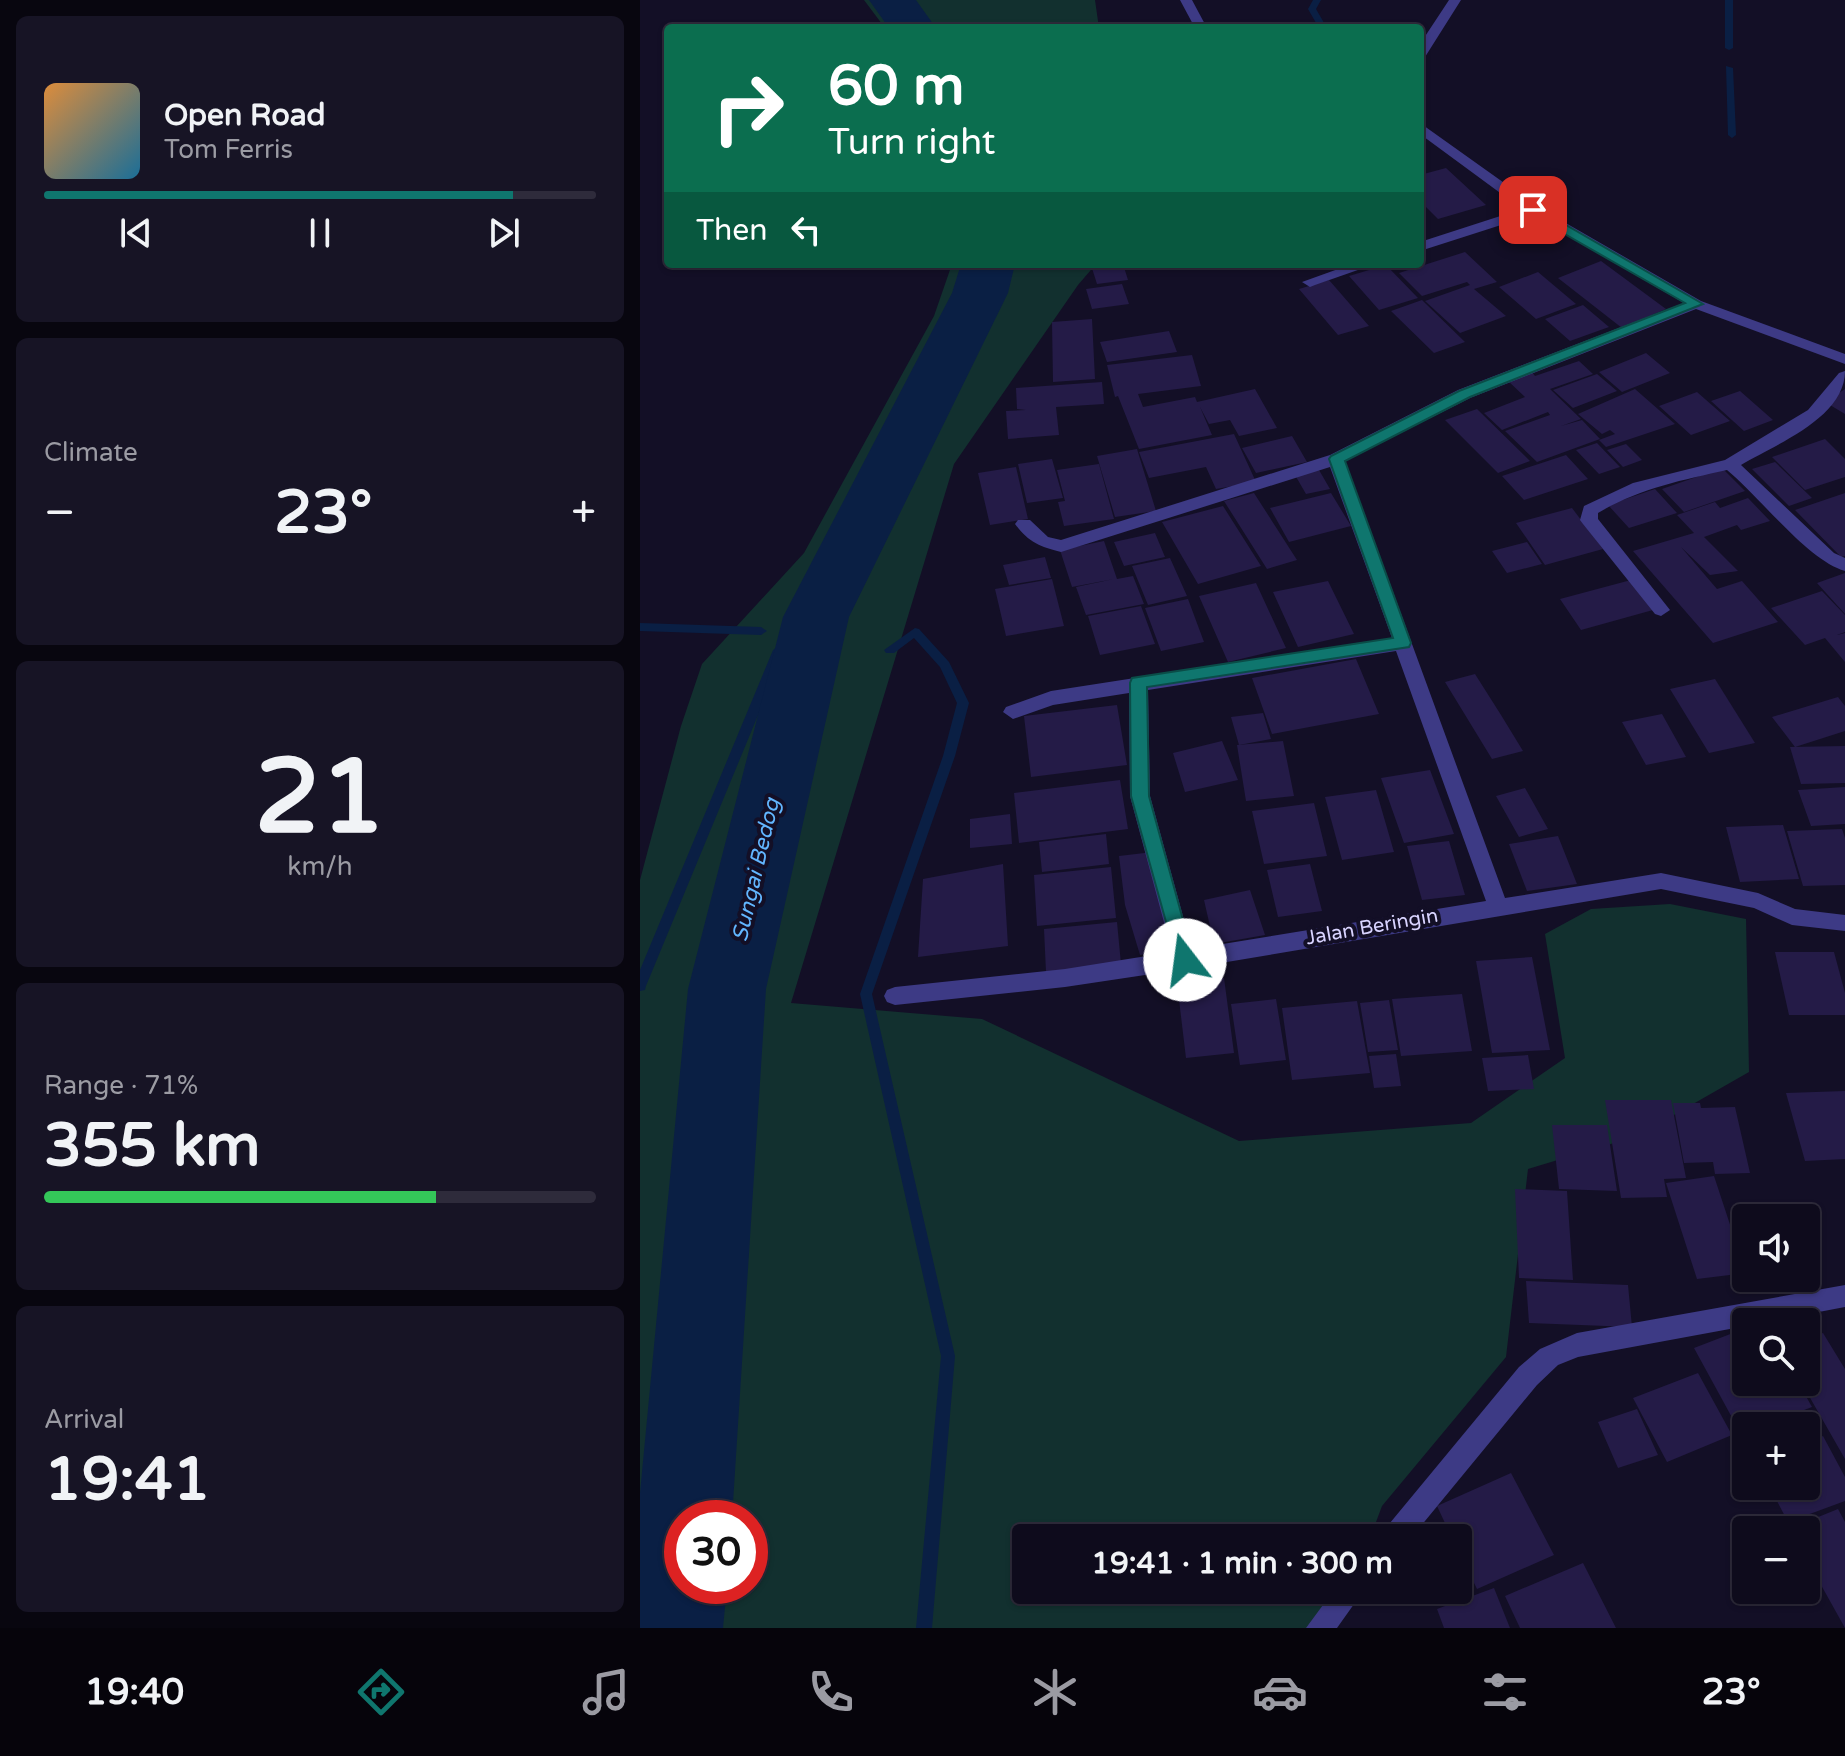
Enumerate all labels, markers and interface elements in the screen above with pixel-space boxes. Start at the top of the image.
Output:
text: 60 m [828,53,964,120]
icon: right [696,56,800,160]
text: Open Road [164,97,325,134]
text: Turn right [828,121,995,164]
text: Tom Ferris [164,134,293,165]
pin [1499,176,1567,244]
icon: arrive [1511,188,1555,232]
icon: left [784,208,828,252]
icon: previous [114,211,158,255]
icon: pause [298,211,342,255]
icon: next [482,211,526,255]
text: Then [696,212,768,249]
text: Climate [44,437,138,468]
text: 23° [274,477,372,549]
text: − [44,487,75,540]
text: + [571,487,596,540]
text: 21 [255,736,385,861]
water label: Sungai Bedog [727,795,785,944]
text: km/h [287,851,353,882]
street label: Jalan Beringin [1304,904,1440,950]
position arrow [1143,918,1227,1002]
text: Range · 71% [44,1070,198,1101]
text: 355 km [44,1110,260,1182]
map controls [1732,1204,1820,1604]
button: sound [1732,1204,1820,1292]
button: search [1732,1308,1820,1396]
text: Arrival [44,1404,124,1435]
button: + [1732,1412,1820,1500]
text: 19:41 [44,1444,210,1516]
speed limit sign: 30 [664,1500,768,1604]
button: − [1732,1516,1820,1604]
text: 19:41 · 1 min · 300 m [1091,1545,1393,1582]
icon: directions [353,1664,409,1720]
icon: music [578,1664,634,1720]
icon: phone [803,1664,859,1720]
icon: climate [1027,1664,1083,1720]
icon: car [1252,1664,1308,1720]
icon: filters [1477,1664,1533,1720]
text: 19:40 [84,1671,184,1714]
text: 23° [1702,1671,1761,1714]

